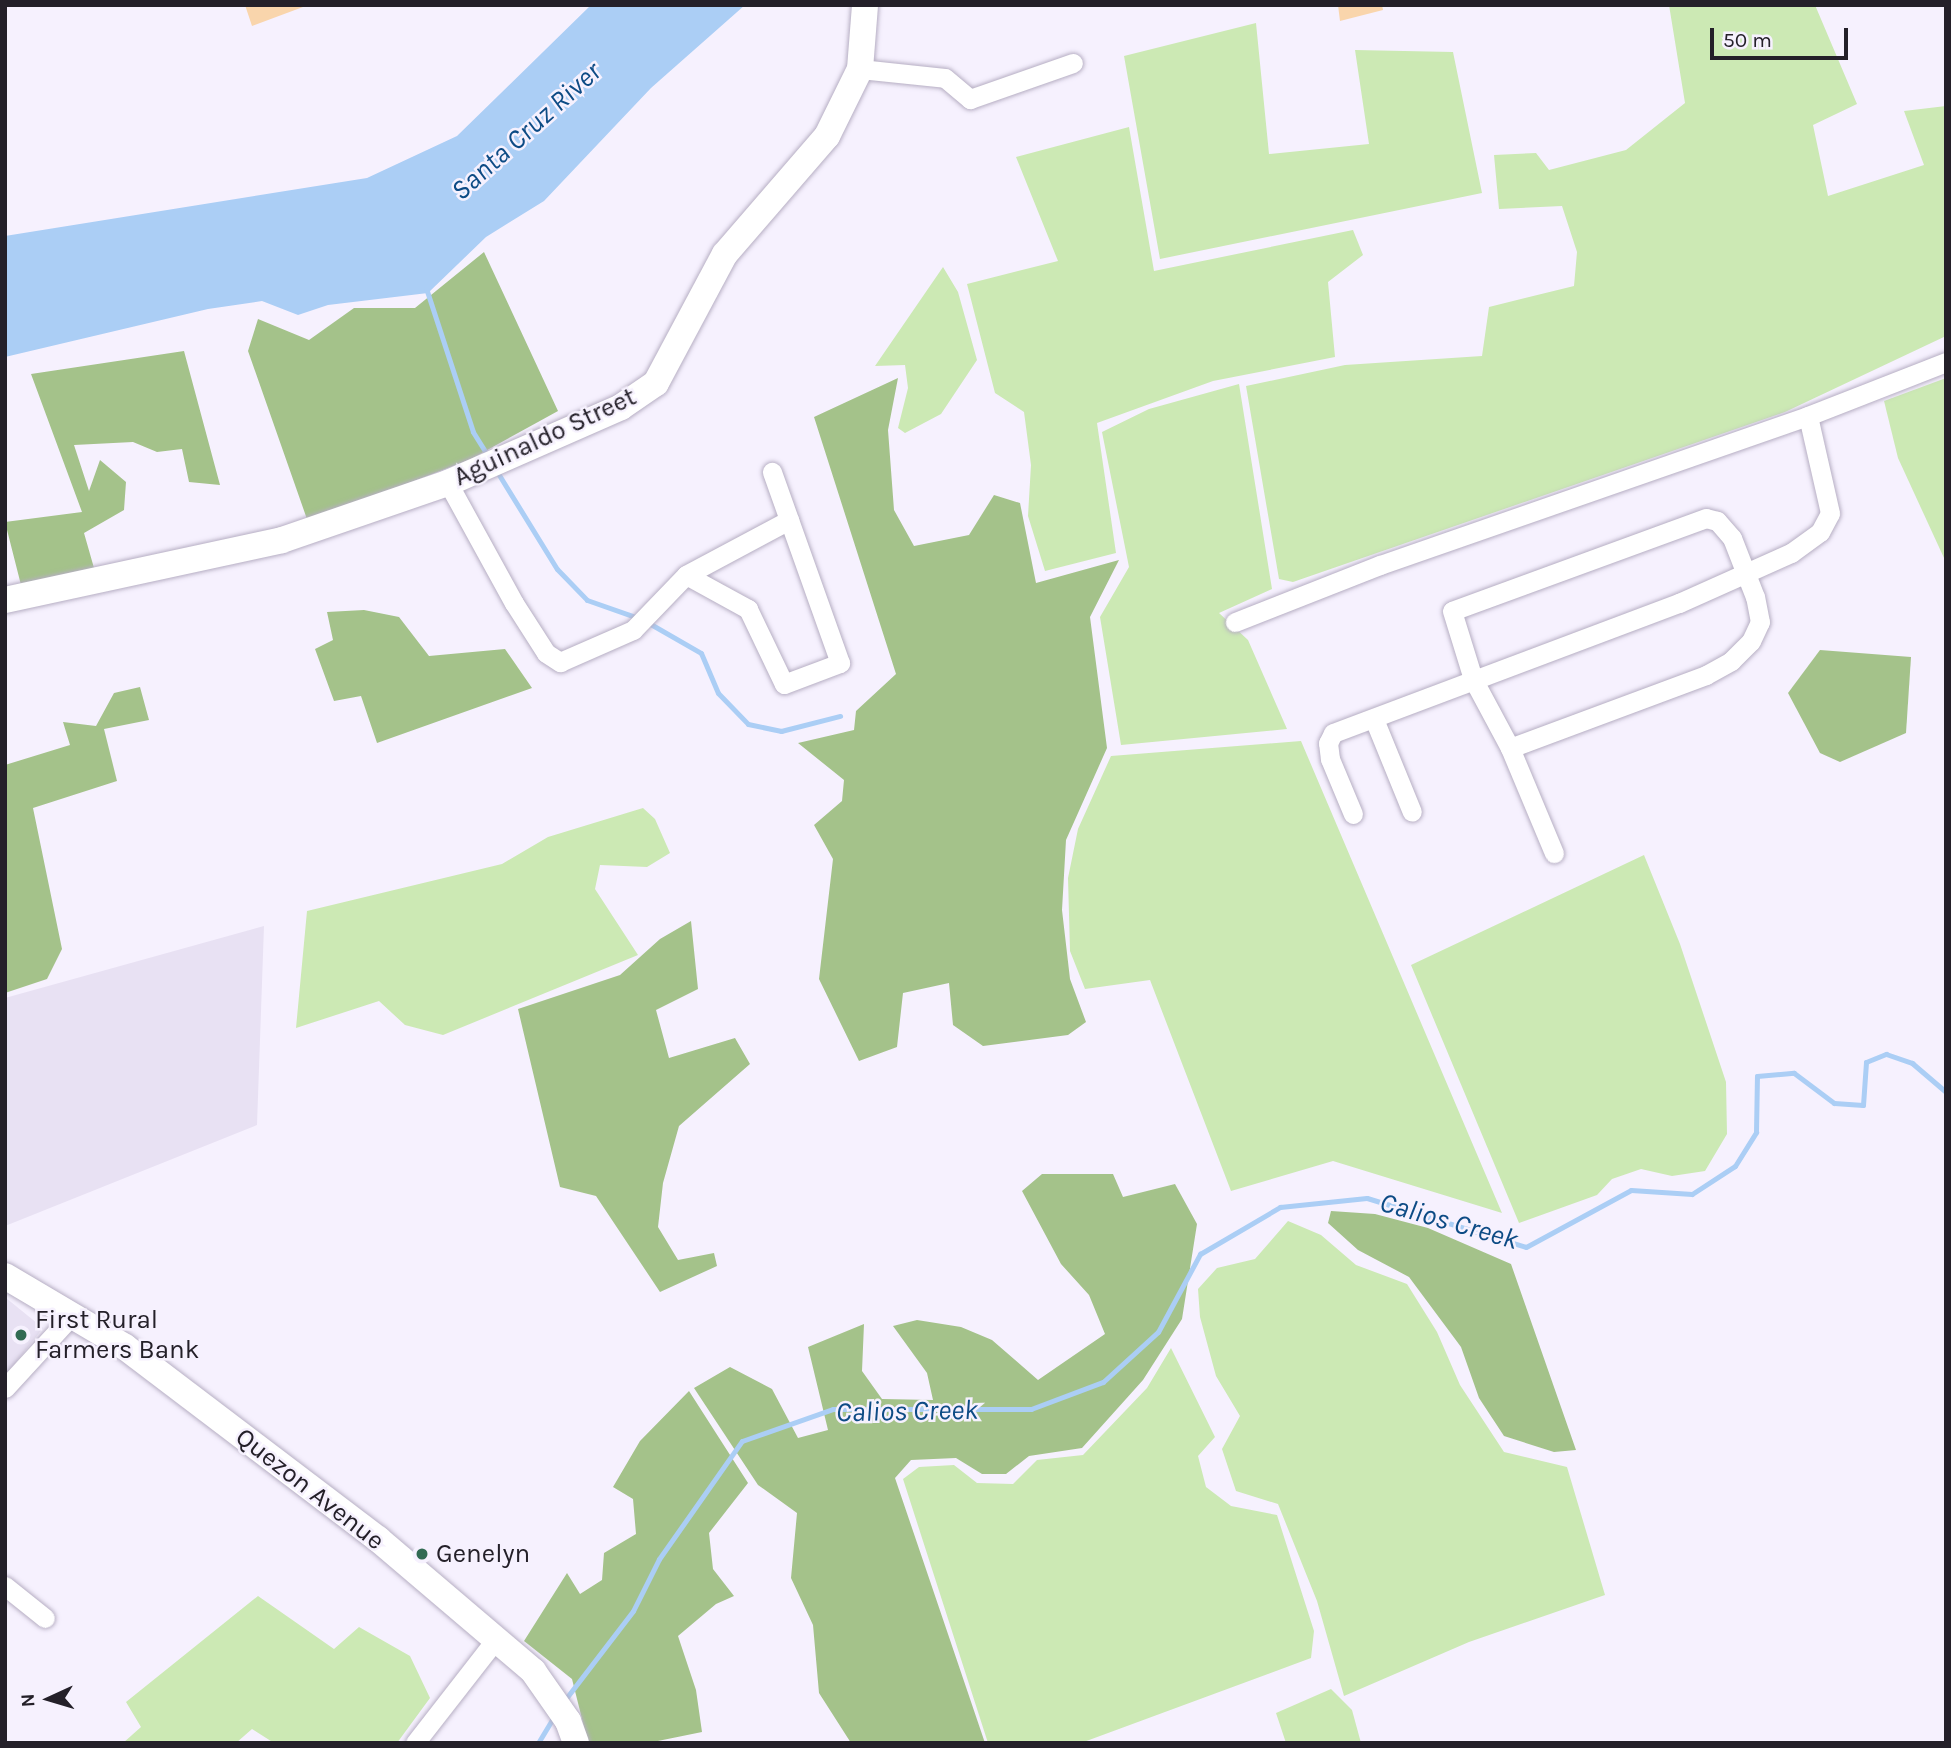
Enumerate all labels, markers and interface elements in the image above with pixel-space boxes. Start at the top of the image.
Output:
scale bar [1713,14,1851,58]
text: 50 m [1723,28,1772,52]
water label: Santa Cruz River [444,55,608,207]
street label: Aguinaldo Street [449,381,641,493]
water label: Calios Creek [1376,1185,1522,1257]
place label: First Rural Farmers Bank [35,1304,199,1366]
marker: First Rural Farmers Bank [13,1327,29,1343]
water label: Calios Creek [836,1393,978,1429]
street label: Quezon Avenue [229,1421,391,1557]
place label: Genelyn [436,1538,530,1570]
marker: Genelyn [414,1546,430,1562]
north arrow [14,1664,84,1734]
text: N [17,1693,39,1708]

